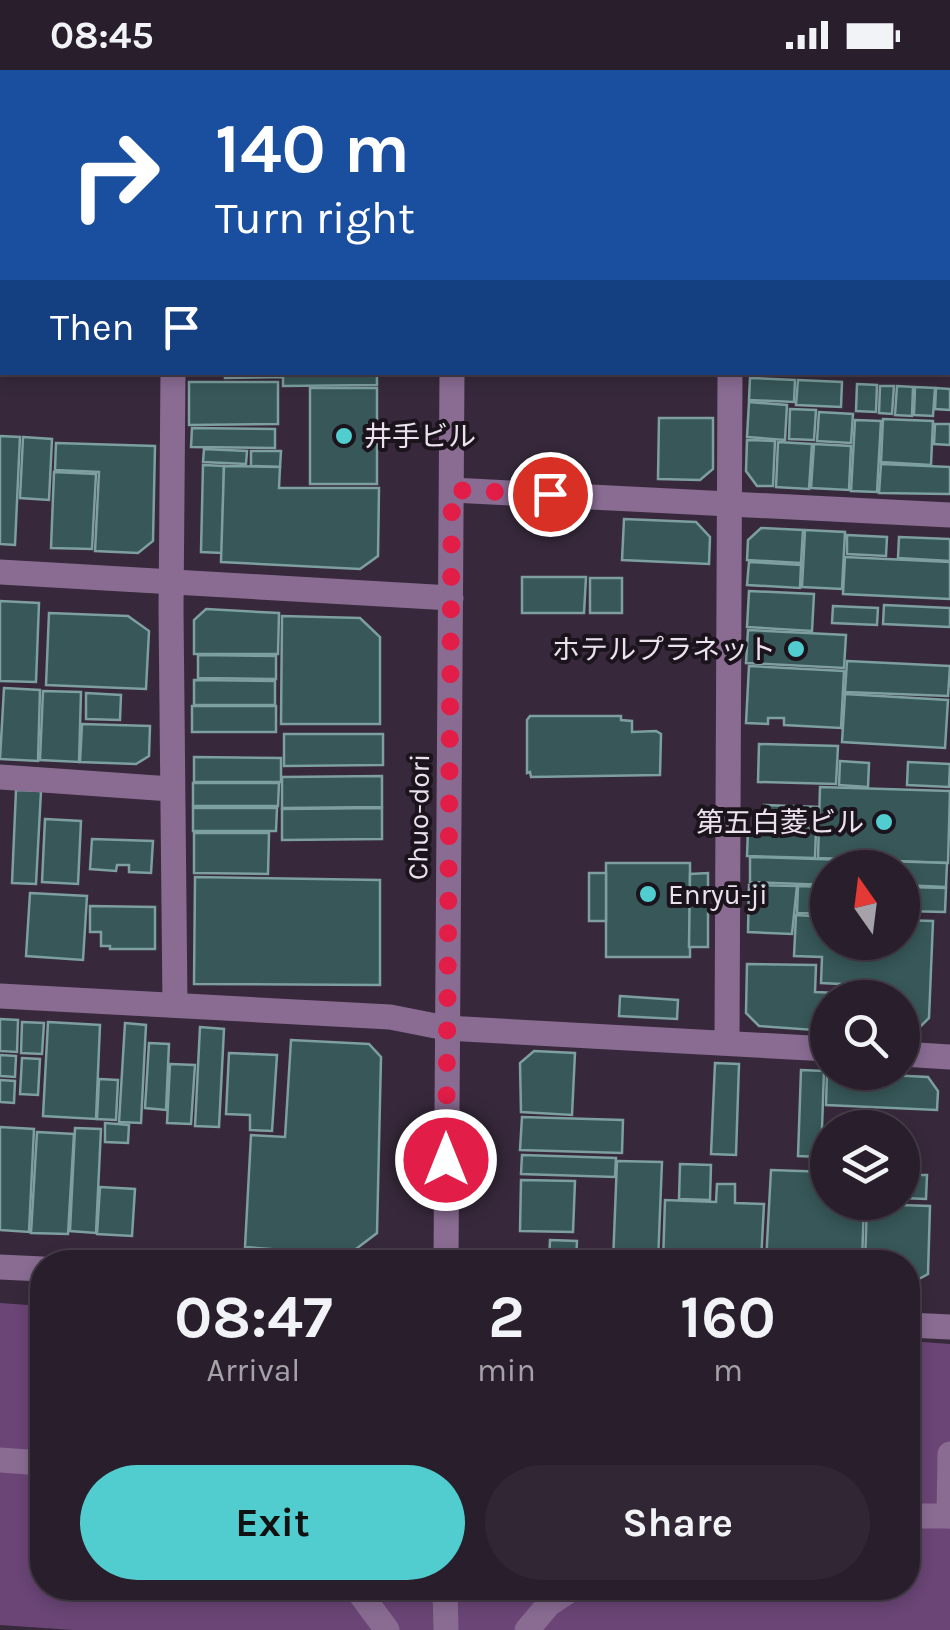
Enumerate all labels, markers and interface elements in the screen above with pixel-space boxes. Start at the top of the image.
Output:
text: 08:45 [50,13,154,58]
text: 140 m [215,108,410,190]
icon: right [50,110,180,240]
text: Turn right [215,192,415,244]
icon: arrive [154,300,209,355]
text: Then [50,305,134,350]
place label: 井手ビル [364,420,476,453]
marker: 井手ビル [333,425,355,447]
pin [508,452,593,537]
icon: arrive [523,467,578,522]
place label: ホテルプラネット [552,633,776,666]
marker: ホテルプラネット [785,638,807,660]
street label: Chuo-dori [401,754,436,880]
place label: 第五白菱ビル [696,806,864,839]
marker: 第五白菱ビル [873,811,895,833]
north arrow [810,850,920,960]
map controls [810,850,920,1220]
place label: Enryū-ji [668,878,768,911]
marker: Enryū-ji [637,883,659,905]
button: search [810,980,920,1090]
position arrow [394,1108,498,1212]
button: layers [810,1110,920,1220]
text: 08:47 [174,1282,333,1352]
text: 2 [488,1282,524,1352]
text: 160 [680,1282,776,1352]
text: Arrival [207,1352,300,1389]
text: min [477,1352,536,1389]
text: m [713,1352,743,1389]
button: Exit [80,1465,465,1580]
button: Share [485,1465,870,1580]

